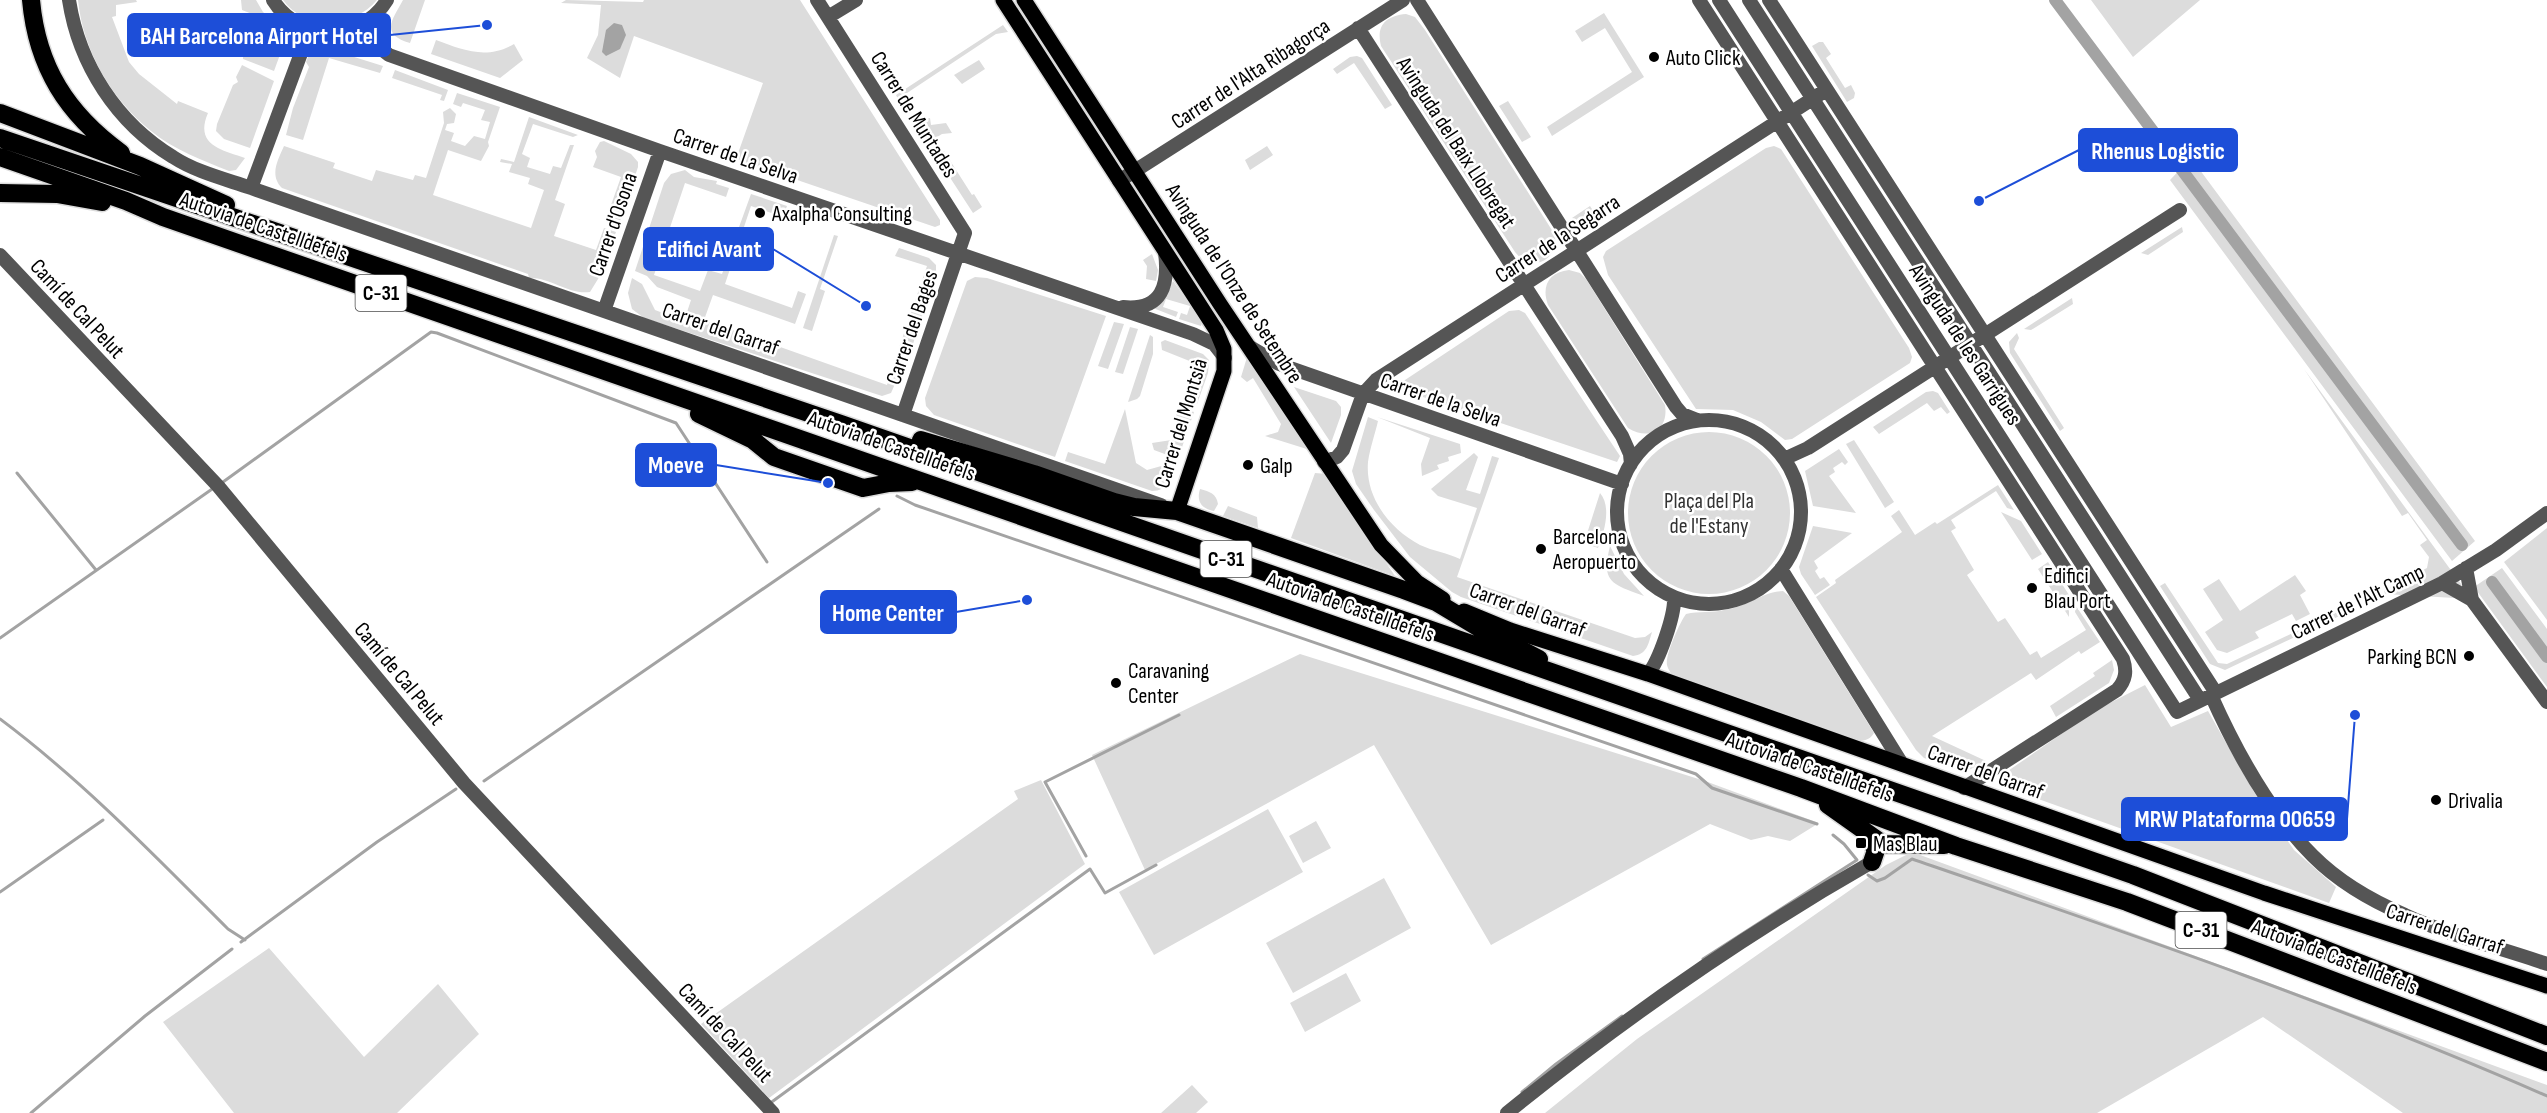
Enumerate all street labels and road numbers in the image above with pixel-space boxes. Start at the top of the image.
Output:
street label: Carrer de l'Alta Ribagorça [1166,13,1335,136]
street label: Carrer de Muntades [864,47,963,183]
street label: Avinguda del Baix Llobregat [1390,51,1521,234]
street label: Carrer de La Selva [669,122,802,190]
street label: Carrer d'Osona [583,169,644,280]
street label: Avinguda de l'Onze de Setembre [1159,178,1308,389]
street label: Autovia de Castelldefels [175,186,351,269]
street label: Carrer de la Segarra [1490,189,1625,290]
street label: Camí de Cal Pelut [24,254,130,365]
street label: Avinguda de les Garrigues [1902,258,2027,431]
street label: Carrer del Bages [880,267,945,388]
road number: C-31 [356,275,406,311]
street label: Carrer del Garraf [659,297,783,362]
street label: Carrer del Montsià [1149,355,1214,492]
street label: Carrer de la Selva [1376,367,1505,434]
street label: Autovia de Castelldefels [803,405,979,488]
road number: C-31 [1200,541,1252,577]
street label: Carrer de l'Alt Camp [2287,558,2429,646]
street label: Autovia de Castelldefels [1262,566,1438,649]
street label: Carrer del Garraf [1466,577,1590,644]
street label: Camí de Cal Pelut [348,617,450,731]
street label: Autovia de Castelldefels [1721,726,1897,809]
street label: Carrer del Garraf [1924,739,2048,806]
street label: Carrer del Garraf [2382,898,2507,961]
road number: C-31 [2176,912,2226,948]
street label: Autovia de Castelldefels [2247,913,2421,1001]
street label: Camí de Cal Pelut [672,978,778,1089]

